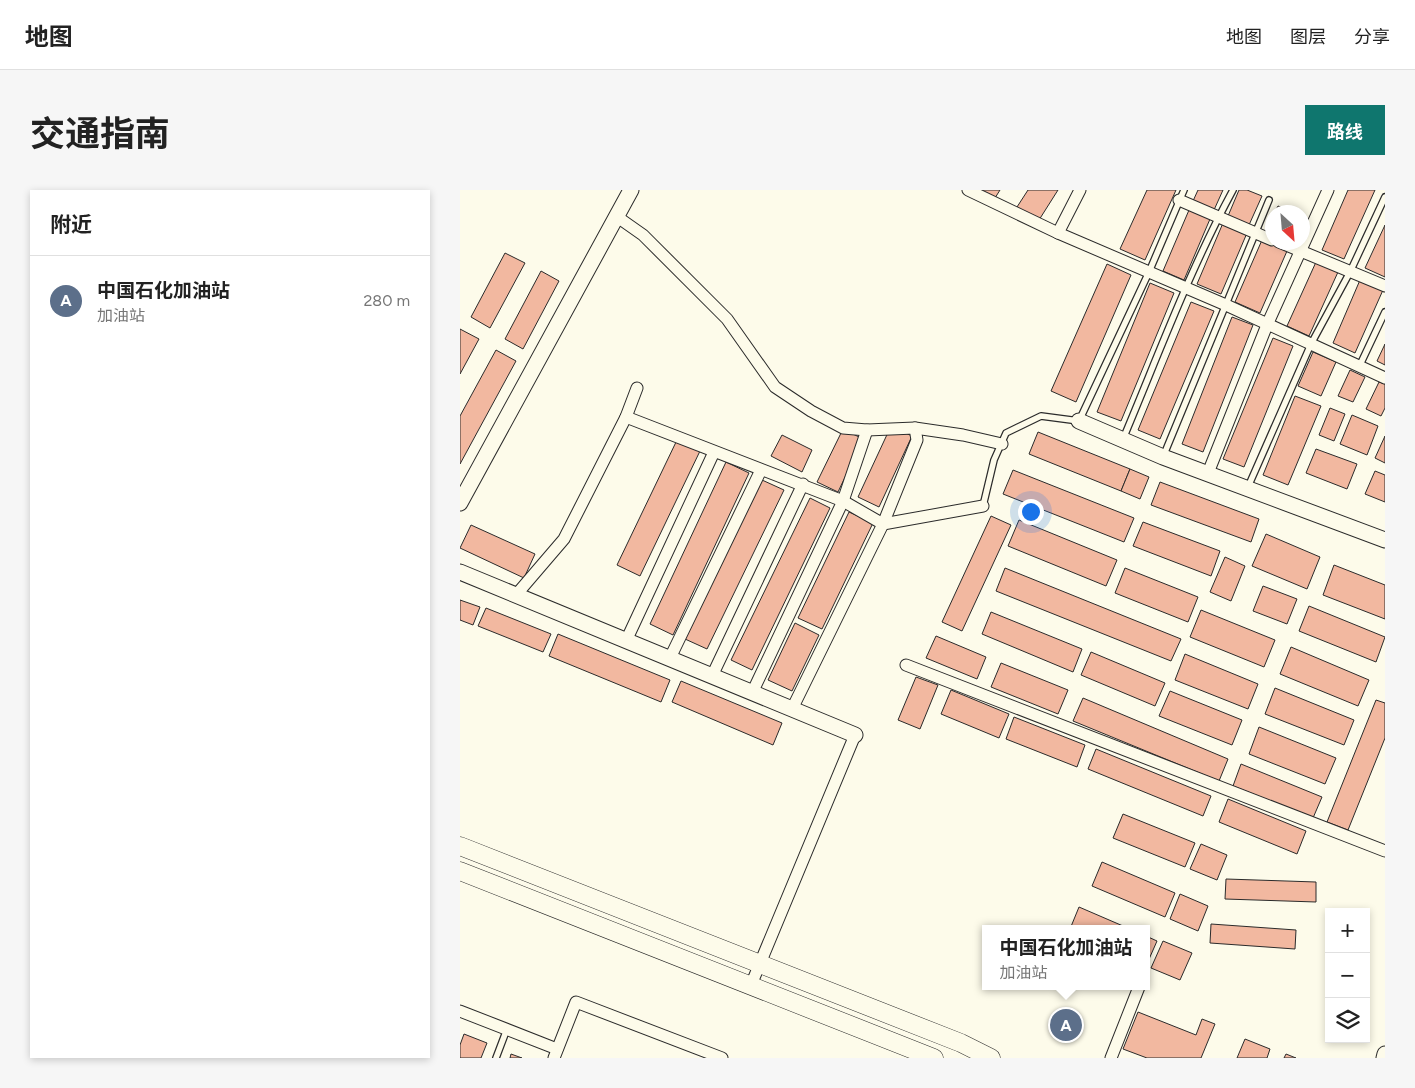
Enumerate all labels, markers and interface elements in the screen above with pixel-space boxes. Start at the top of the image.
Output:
text: 地图 [25,22,73,51]
text: 地图 [1226,26,1262,48]
text: 图层 [1290,26,1326,48]
text: 分享 [1354,26,1390,48]
button: 路线 [1305,105,1385,155]
text: 交通指南 [30,113,170,155]
north arrow [1265,205,1310,250]
text: 附近 [50,212,92,237]
text: 中国石化加油站 [97,279,230,302]
text: A [60,291,72,310]
text: 280 m [363,291,410,310]
text: 加油站 [97,306,145,325]
your location [1018,499,1044,525]
map controls [1325,908,1370,1043]
button: + [1325,908,1370,953]
popup [982,925,1150,990]
text: 中国石化加油站 [999,936,1133,959]
button: − [1325,953,1370,998]
text: 加油站 [999,963,1048,982]
button: layers [1325,998,1370,1043]
pin: A [1050,1006,1082,1044]

